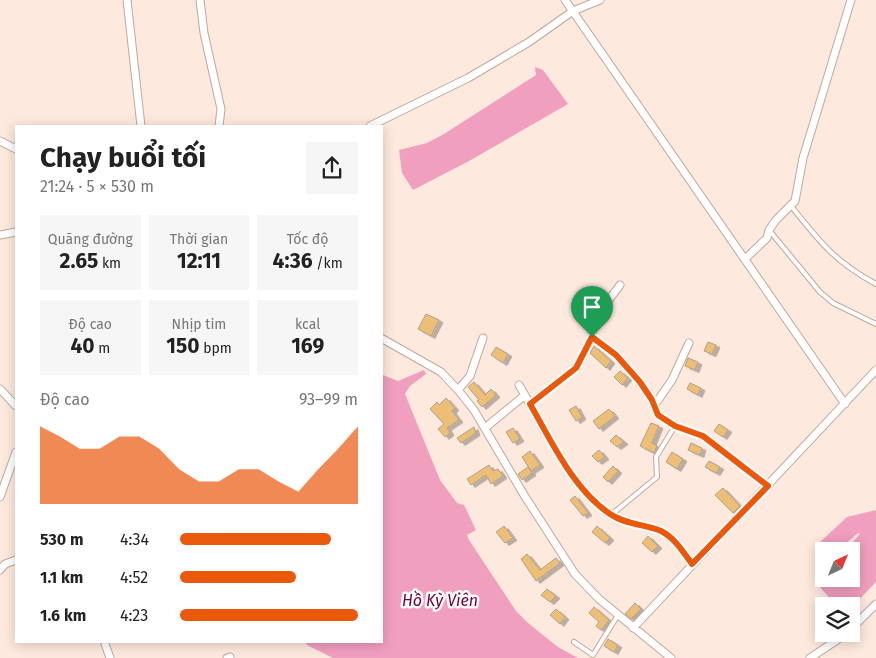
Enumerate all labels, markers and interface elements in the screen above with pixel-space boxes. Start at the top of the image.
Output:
text: Chạy buổi tối [40,141,206,174]
button: share [306,142,358,194]
text: 21:24 · 5 × 530 m [40,177,154,196]
text: Quãng đường [48,231,133,248]
text: Thời gian [170,231,228,248]
text: Tốc độ [287,231,329,248]
text: 2.65 [60,248,98,274]
text: 12:11 [177,248,221,274]
text: 4:36 [273,248,313,274]
text: km [98,255,121,272]
text: /km [313,255,343,272]
pin [571,286,613,337]
icon: arrive [578,293,606,321]
text: Độ cao [69,316,112,333]
text: Nhịp tim [172,316,226,333]
text: kcal [295,316,320,333]
text: 40 [70,333,95,359]
text: 150 [166,333,199,359]
text: 169 [291,333,324,359]
text: m [95,340,110,357]
text: bpm [199,340,232,357]
text: Độ cao [40,390,90,409]
text: 93–99 m [299,390,358,409]
text: 530 m [40,530,83,549]
text: 4:34 [120,530,149,549]
north arrow [815,542,860,588]
map controls [815,542,860,642]
text: 1.1 km [40,568,83,587]
text: 4:52 [120,568,148,587]
water label: Hồ Kỳ Viên [402,590,478,610]
button: layers [815,597,860,642]
text: 1.6 km [40,606,86,625]
text: 4:23 [120,606,148,625]

